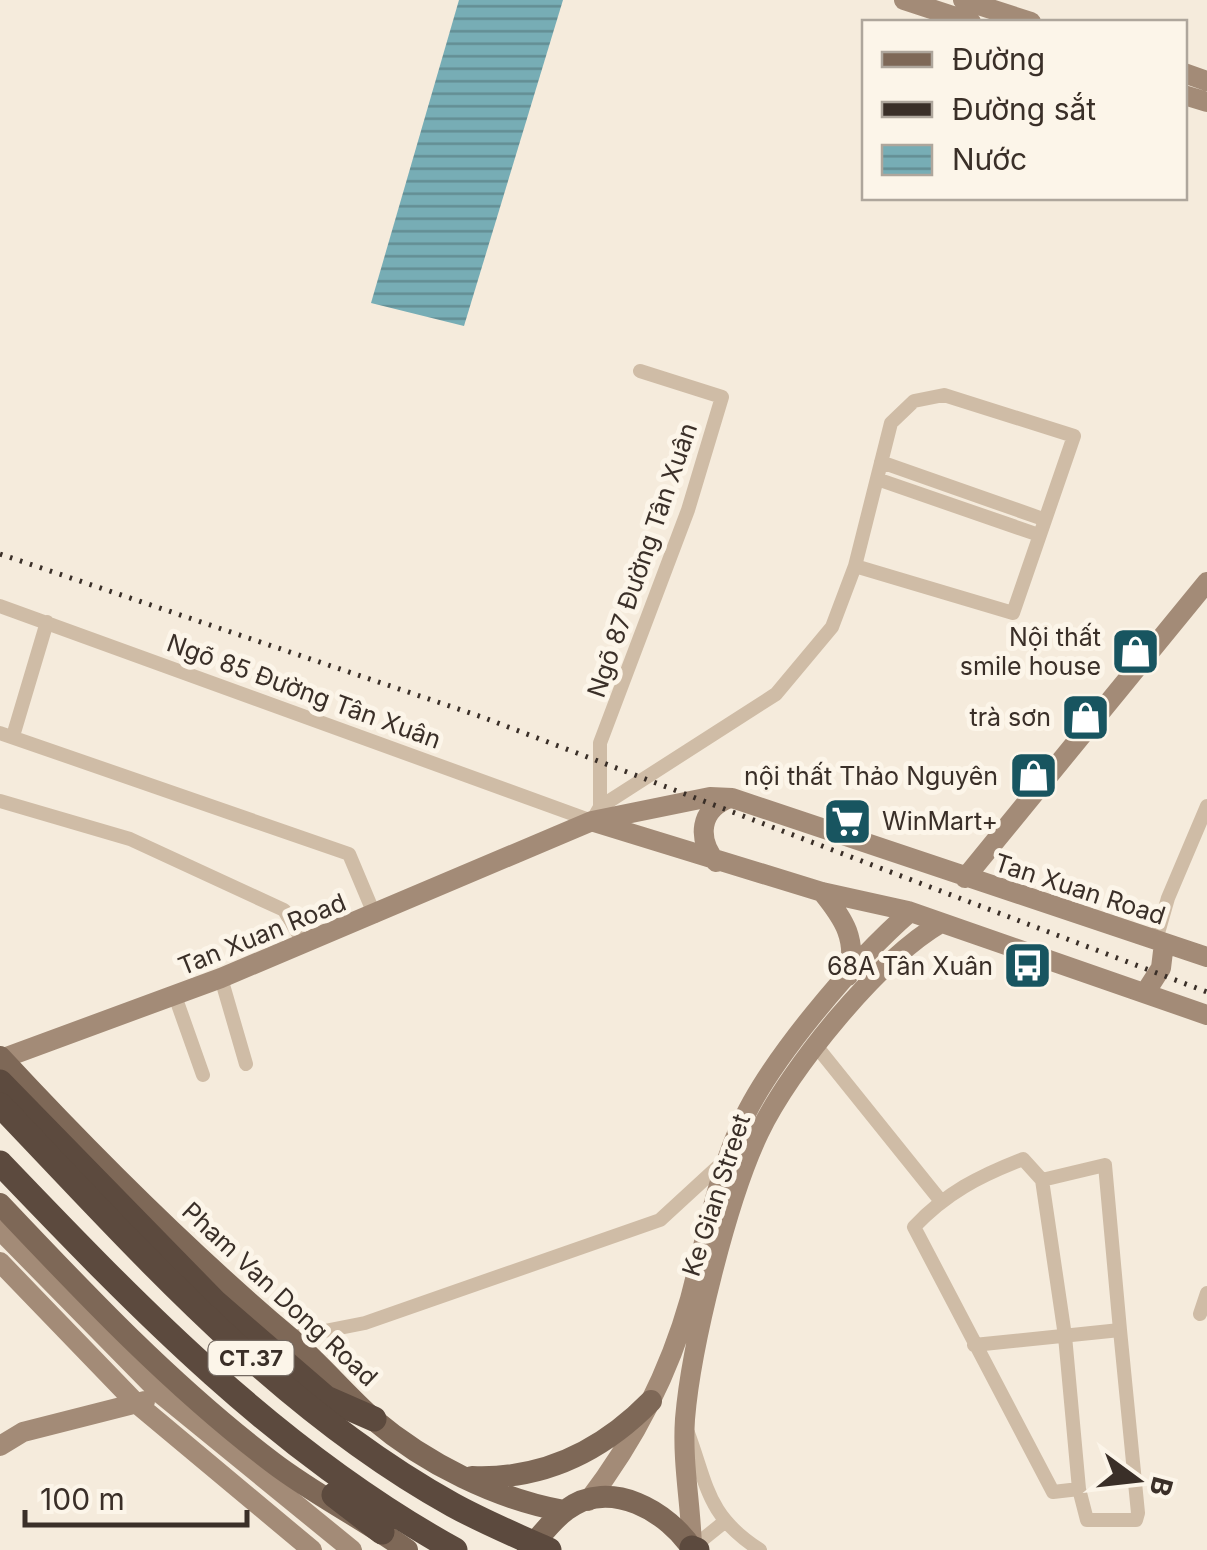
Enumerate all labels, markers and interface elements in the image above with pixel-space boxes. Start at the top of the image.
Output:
legend [862,20,1187,200]
text: Đường [952,41,1045,77]
text: Đường sắt [952,91,1096,127]
text: Nước [952,141,1027,177]
street label: Ngõ 87 Đường Tân Xuân [581,419,703,701]
place label: Nội thất smile house [960,622,1101,681]
shop icon: Nội thất smile house [1110,625,1162,677]
street label: Ngõ 85 Đường Tân Xuân [163,627,445,755]
shop icon: trà sơn [1060,691,1112,743]
place label: trà sơn [969,702,1051,732]
shop icon: nội thất Thảo Nguyên [1007,750,1059,802]
place label: nội thất Thảo Nguyên [744,761,998,791]
supermarket icon: WinMart+ [821,795,873,847]
place label: WinMart+ [882,806,998,836]
street label: Tan Xuan Road [991,847,1169,931]
street label: Tan Xuan Road [174,887,350,981]
bus stop icon: 68A Tân Xuân [1002,940,1054,992]
place label: 68A Tân Xuân [827,951,993,981]
street label: Ke Gian Street [676,1110,756,1280]
street label: Pham Van Dong Road [176,1196,384,1392]
road number: CT.37 [208,1341,294,1375]
north arrow [1087,1430,1187,1530]
scale bar [25,1465,248,1527]
text: B [1142,1473,1180,1500]
text: 100 m [40,1481,125,1517]

